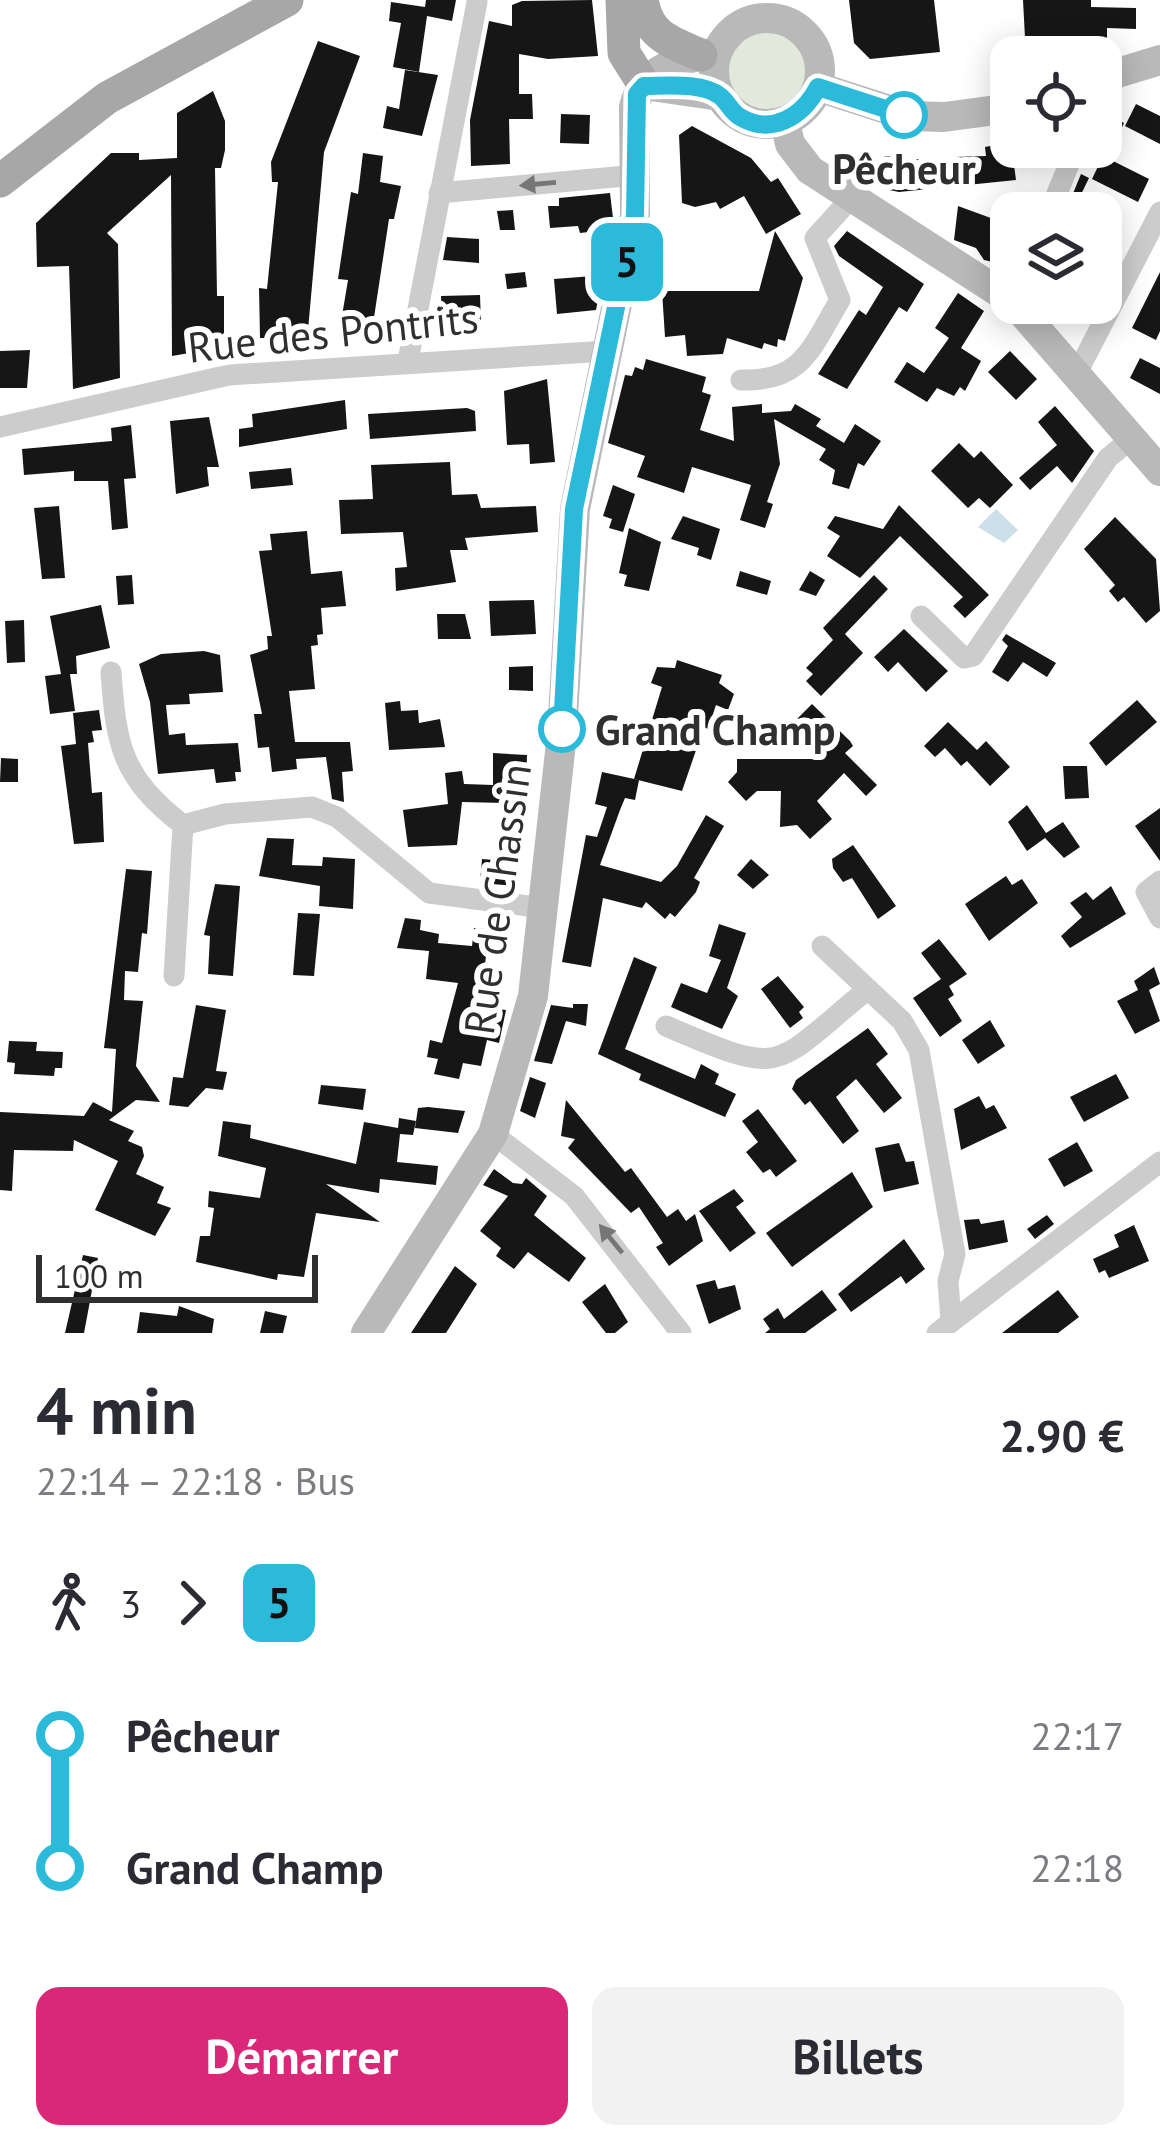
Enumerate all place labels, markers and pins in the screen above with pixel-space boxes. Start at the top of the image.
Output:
marker: Pêcheur [882,93,926,137]
place label: Pêcheur [832,141,976,196]
place label: Grand Champ [595,702,835,757]
marker: Grand Champ [540,707,584,751]

